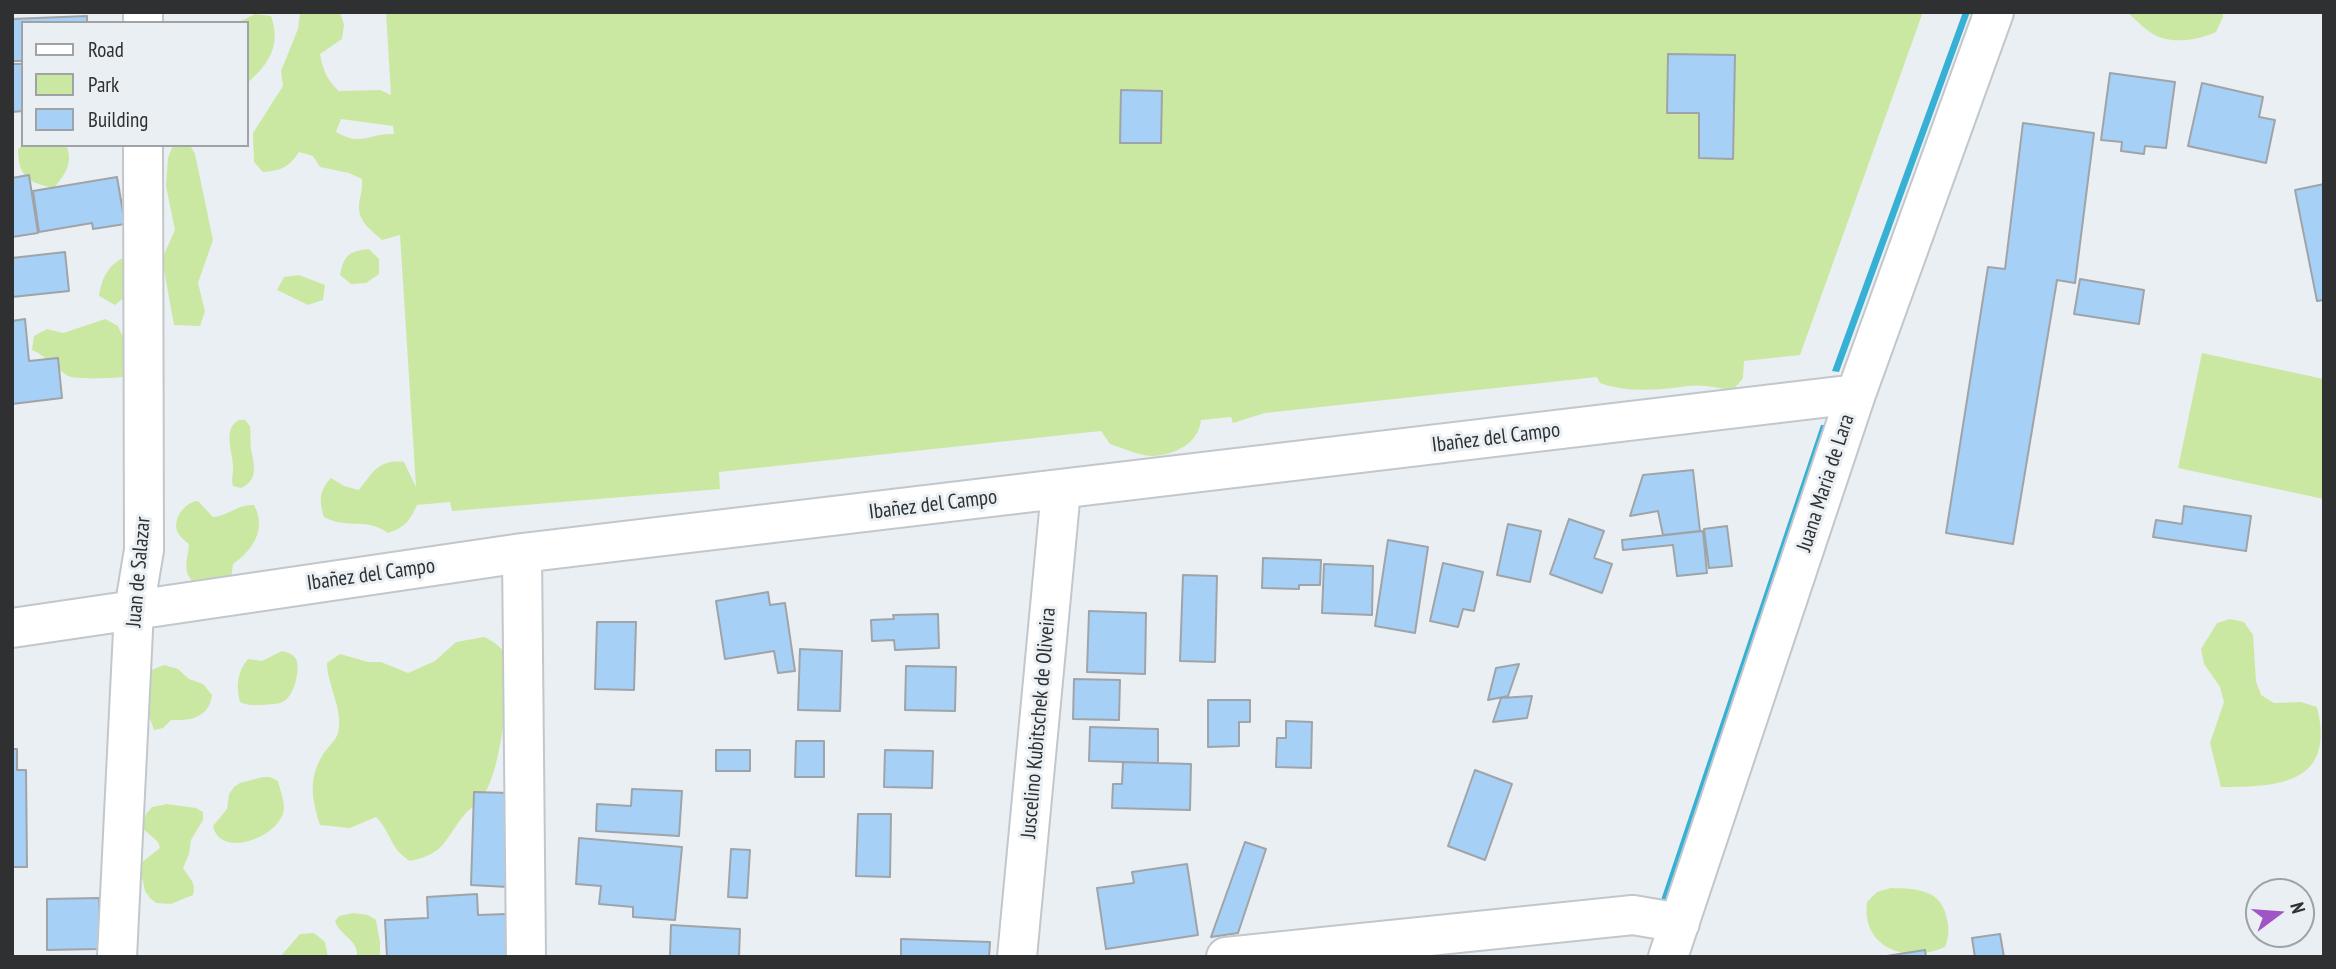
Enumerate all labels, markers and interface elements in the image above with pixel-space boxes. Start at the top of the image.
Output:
legend [21,21,248,147]
text: Road [88,36,124,63]
text: Park [88,71,119,98]
text: Building [88,106,148,133]
street label: Juana Maria de Lara [1792,411,1860,555]
street label: Ibañez del Campo [1431,418,1561,458]
street label: Ibañez del Campo [868,485,998,525]
street label: Juan de Salazar [122,516,156,628]
street label: Ibañez del Campo [305,554,437,596]
street label: Juscelino Kubitschek de Oliveira [1016,607,1062,839]
north arrow [2245,878,2315,948]
text: N [2285,900,2311,916]

